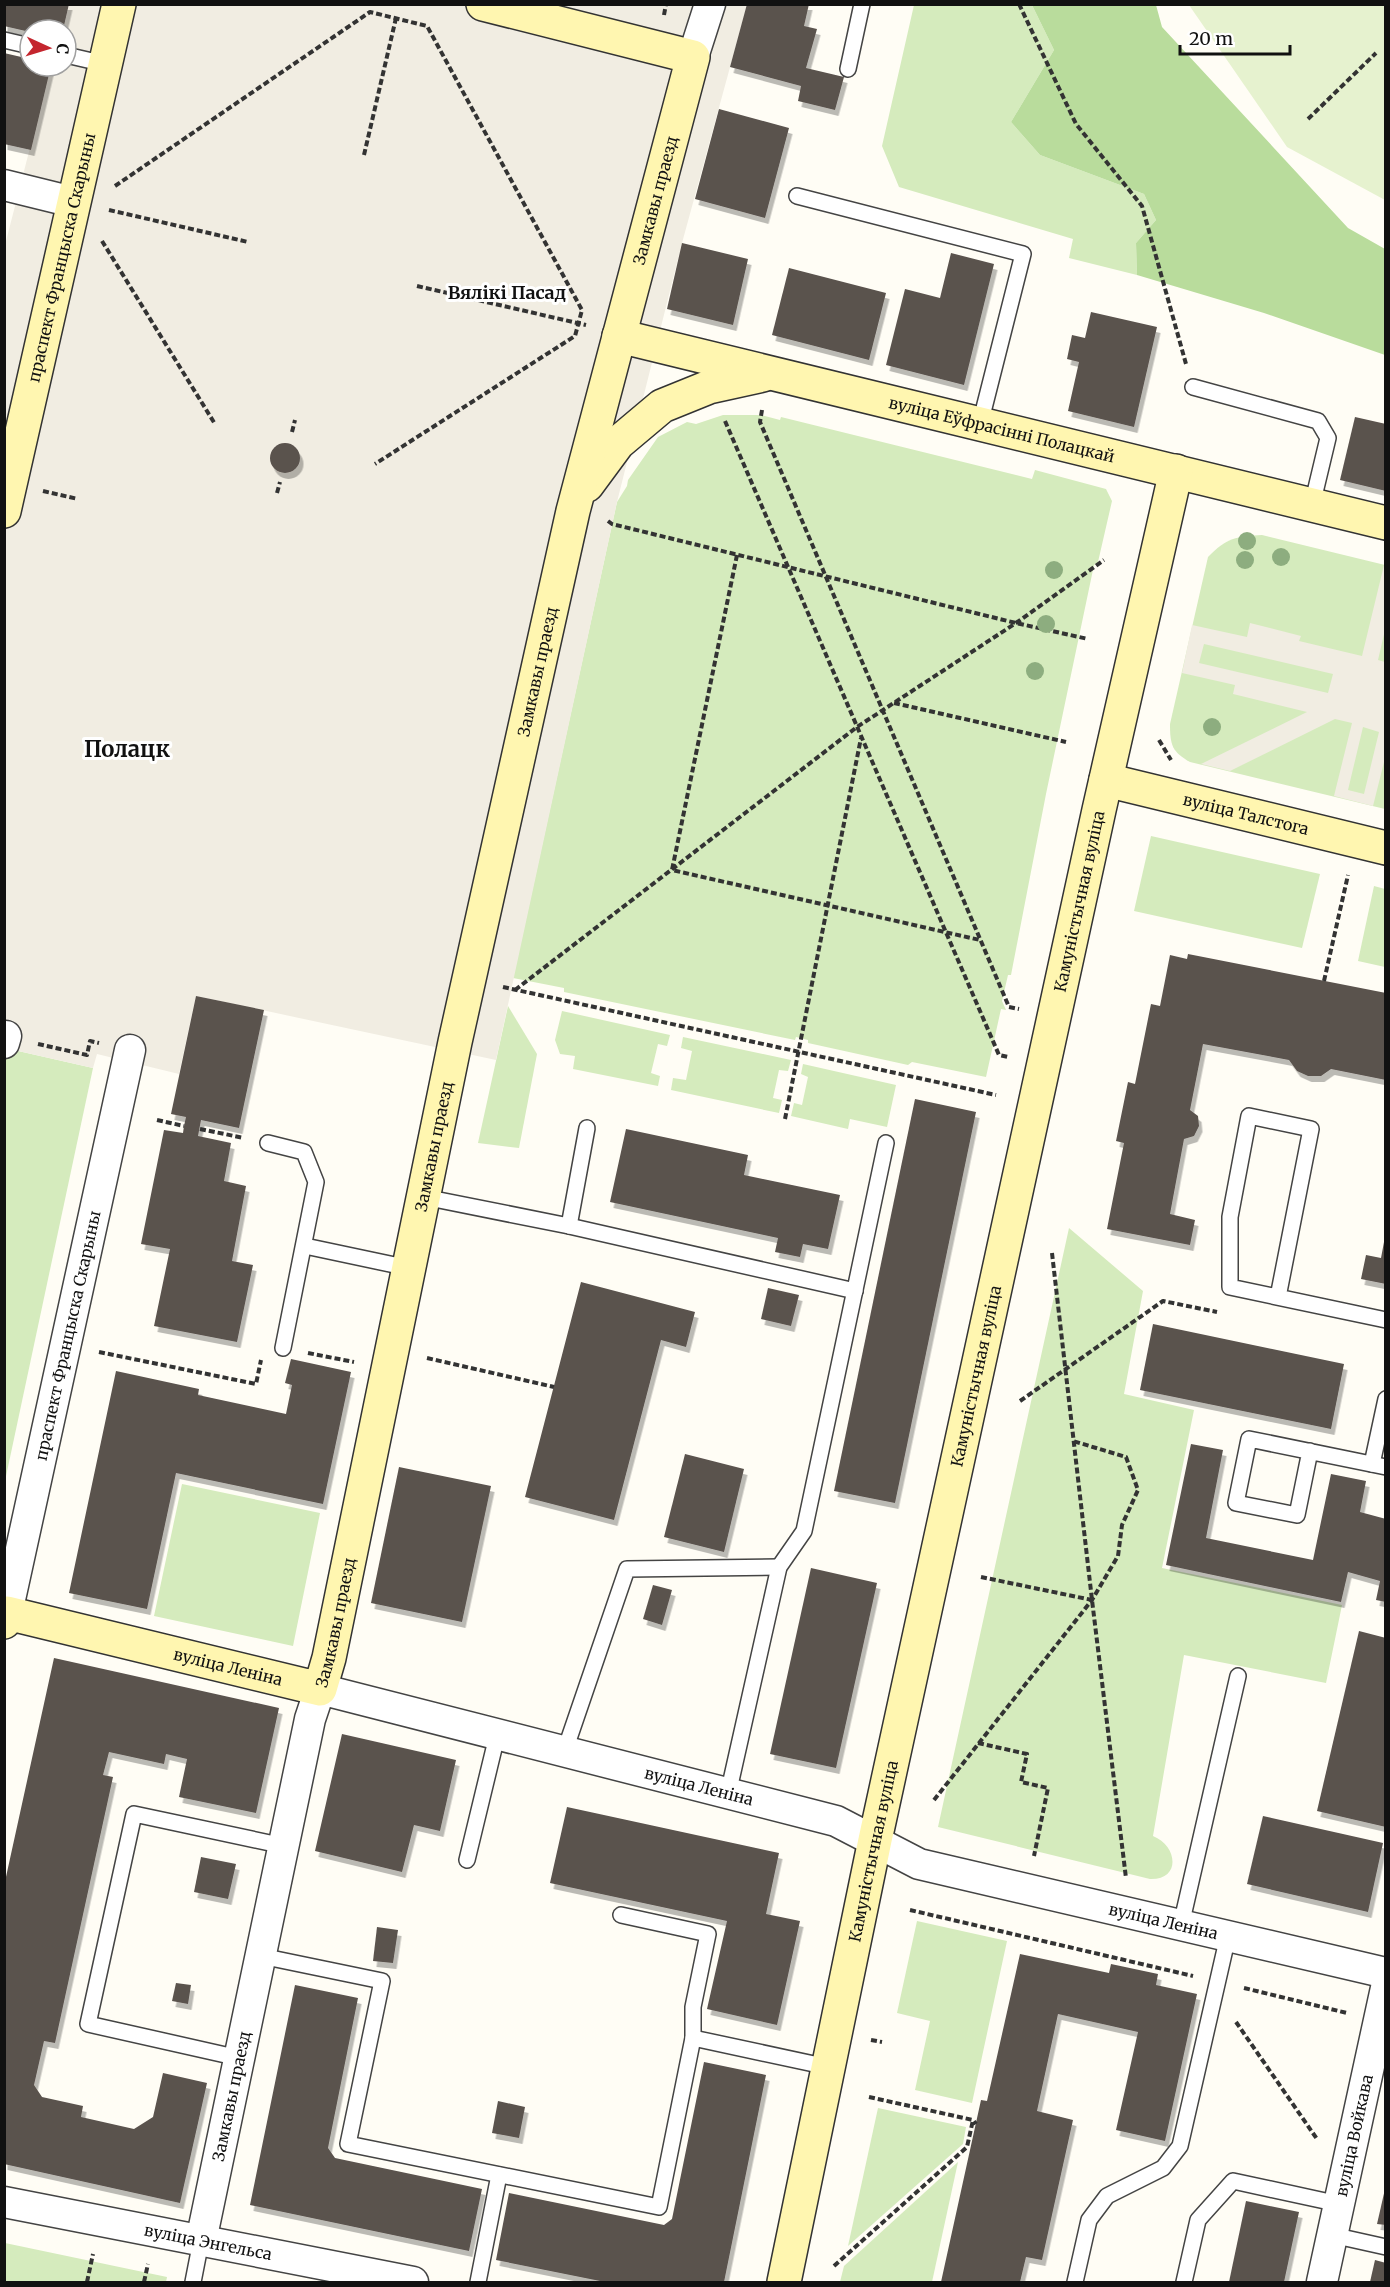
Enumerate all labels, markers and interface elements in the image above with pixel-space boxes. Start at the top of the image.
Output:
north arrow [18,18,78,78]
scale bar [1180,18,1290,56]
text: 20 m [1189,27,1233,50]
text: С [53,43,73,55]
street label: праспект Францыска Скарыны [24,130,100,384]
street label: Замкавы праезд [629,134,682,267]
district label: Вялікі Пасад [448,281,566,304]
street label: вуліца Еўфрасінні Полацкай [887,392,1117,467]
street label: Замкавы праезд [513,605,561,738]
district label: Полацк [84,735,171,763]
street label: вуліца Талстога [1181,789,1311,839]
street label: Камуністычная вуліца [1050,808,1109,994]
street label: Замкавы праезд [411,1080,457,1213]
street label: праспект Францыска Скарыны [31,1208,105,1462]
street label: Камуністычная вуліца [946,1283,1005,1469]
street label: Замкавы праезд [311,1556,359,1690]
street label: вуліца Леніна [172,1644,285,1690]
street label: Камуністычная вуліца [844,1758,902,1944]
street label: вуліца Леніна [642,1762,756,1810]
street label: вуліца Леніна [1107,1899,1220,1944]
street label: Замкавы праезд [208,2029,255,2163]
street label: вуліца Войкава [1331,2072,1377,2198]
street label: вуліца Энгельса [143,2220,274,2264]

